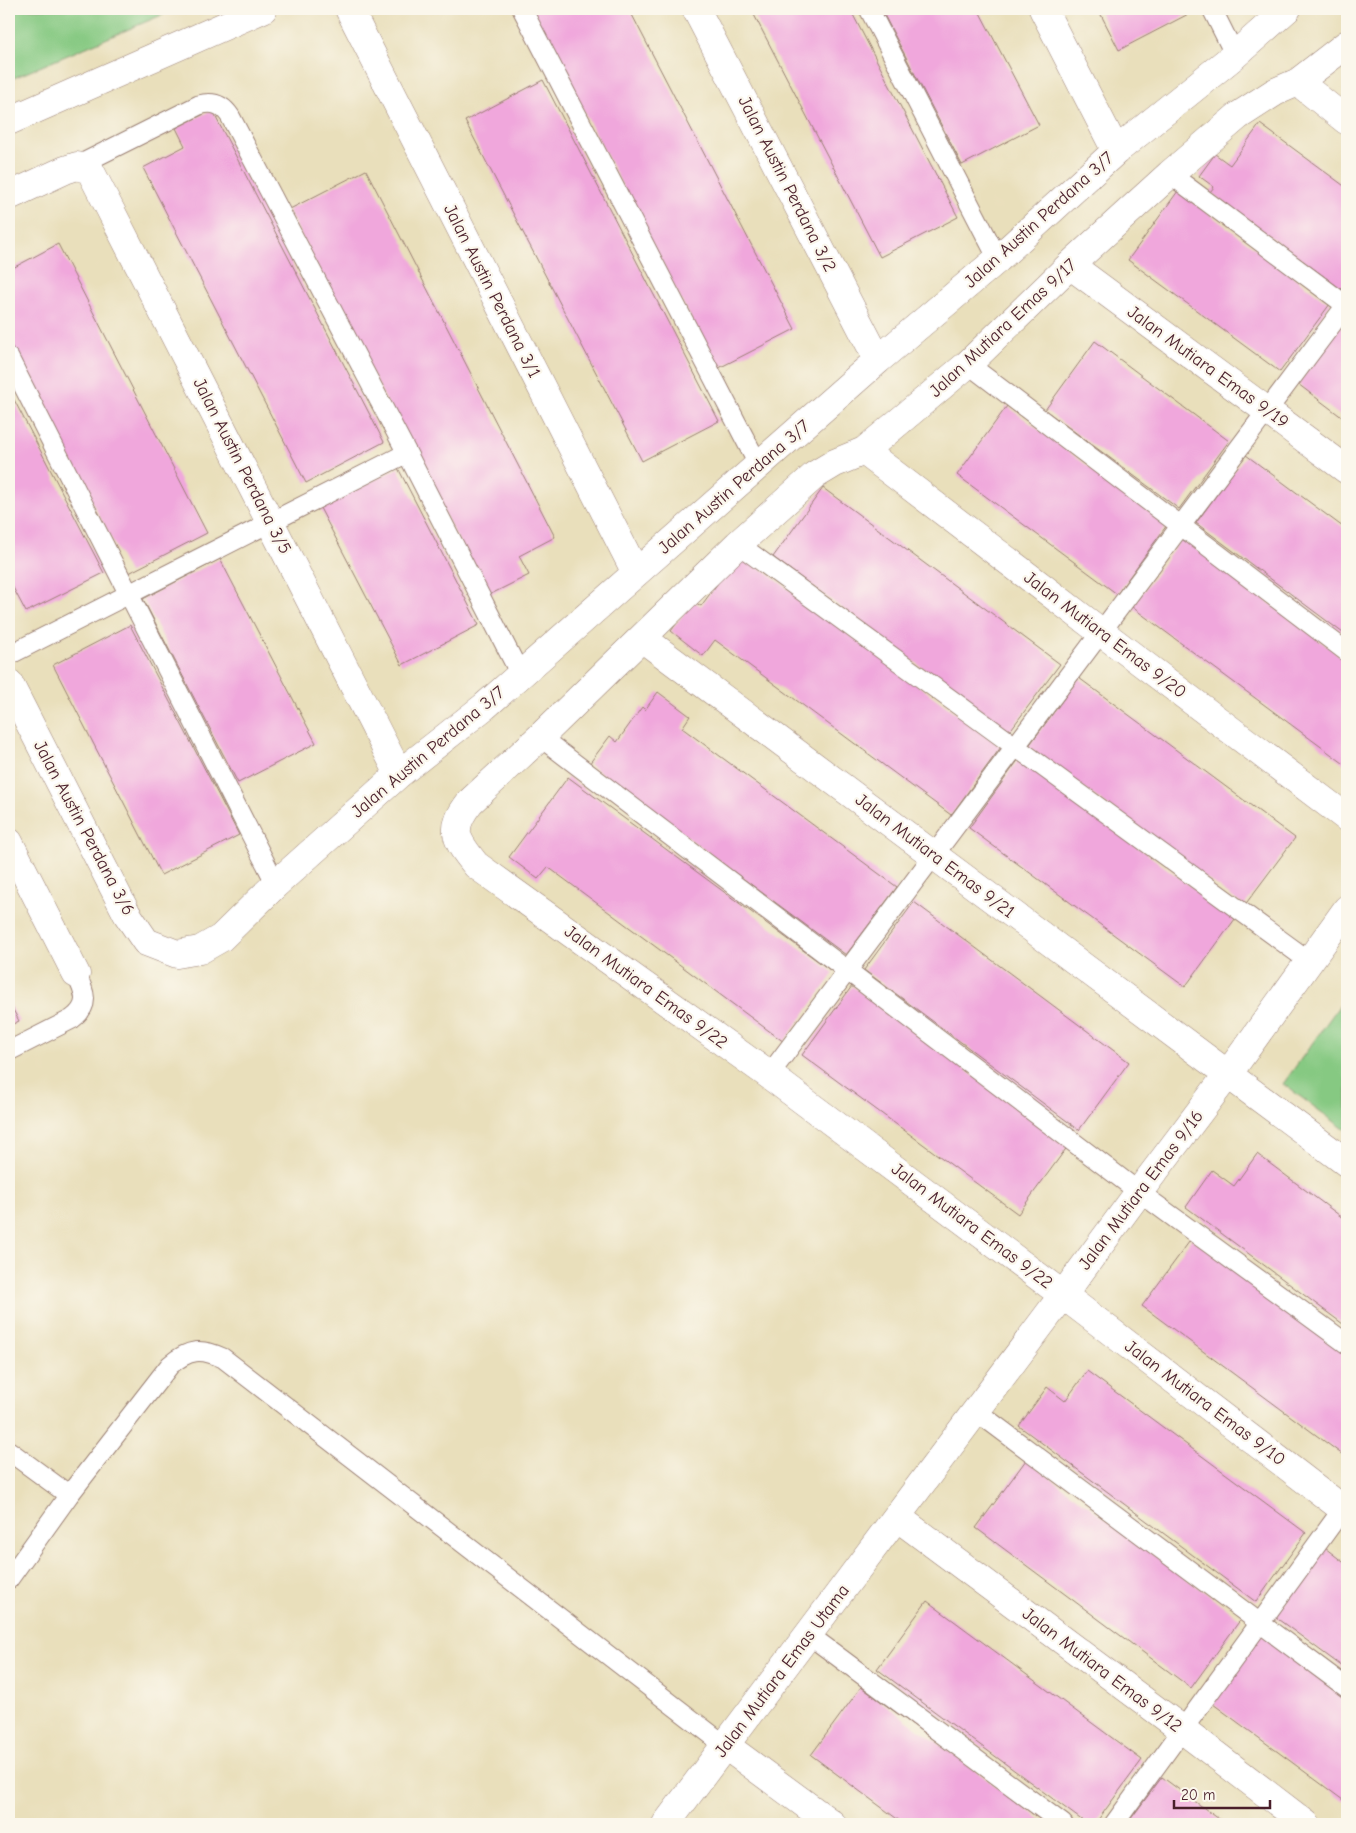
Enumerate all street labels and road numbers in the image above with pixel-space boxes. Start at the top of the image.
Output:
street label: Jalan Austin Perdana 3/2 [734,93,840,275]
street label: Jalan Austin Perdana 3/7 [960,147,1118,293]
street label: Jalan Austin Perdana 3/1 [439,201,545,381]
street label: Jalan Mutiara Emas 9/17 [925,254,1081,402]
street label: Jalan Mutiara Emas 9/19 [1123,301,1293,433]
street label: Jalan Austin Perdana 3/5 [188,374,296,558]
street label: Jalan Austin Perdana 3/7 [654,415,814,558]
street label: Jalan Mutiara Emas 9/20 [1020,567,1190,703]
street label: Jalan Austin Perdana 3/7 [347,681,509,822]
street label: Jalan Austin Perdana 3/6 [29,737,139,919]
street label: Jalan Mutiara Emas 9/21 [851,789,1019,923]
street label: Jalan Mutiara Emas 9/22 [560,921,732,1053]
street label: Jalan Mutiara Emas 9/16 [1074,1106,1208,1274]
street label: Jalan Mutiara Emas 9/22 [887,1159,1057,1293]
street label: Jalan Mutiara Emas 9/10 [1121,1336,1289,1470]
street label: Jalan Mutiara Emas Utama [710,1581,854,1761]
street label: Jalan Mutiara Emas 9/12 [1018,1603,1186,1737]

